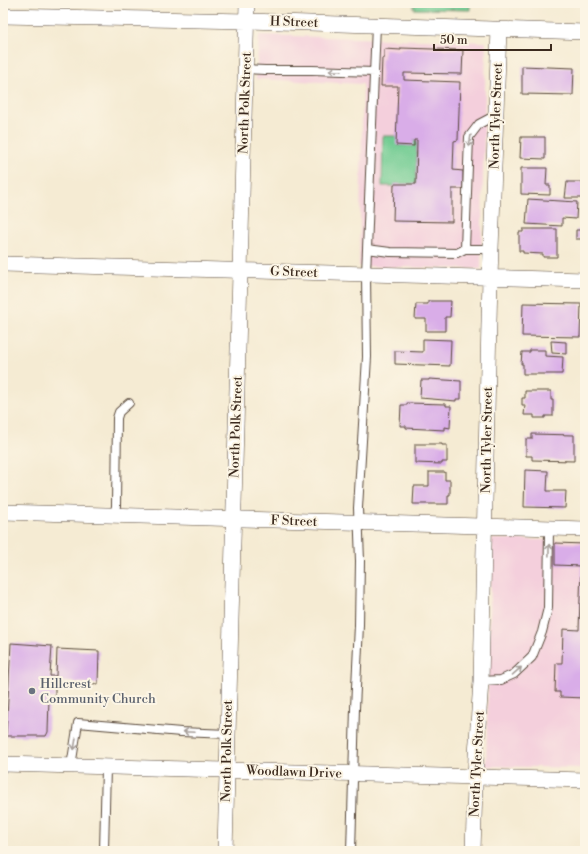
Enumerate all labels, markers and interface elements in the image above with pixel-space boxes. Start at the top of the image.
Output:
street label: H Street [270,13,319,31]
scale bar [434,26,551,52]
text: 50 m [440,33,468,48]
street label: North Polk Street [235,51,255,154]
street label: North Tyler Street [486,62,506,169]
one-way arrow [329,67,342,75]
one-way arrow [466,134,474,147]
street label: G Street [270,263,318,281]
street label: North Polk Street [226,375,246,478]
street label: North Tyler Street [478,386,496,493]
street label: F Street [270,512,318,530]
one-way arrow [545,544,553,557]
one-way arrow [512,666,522,675]
place label: Hillcrest Community Church [40,676,156,707]
marker: Hillcrest Community Church [27,686,37,696]
street label: North Polk Street [218,700,236,802]
street label: North Tyler Street [466,710,488,818]
one-way arrow [183,729,196,736]
one-way arrow [71,737,79,750]
street label: Woodlawn Drive [245,762,343,782]

